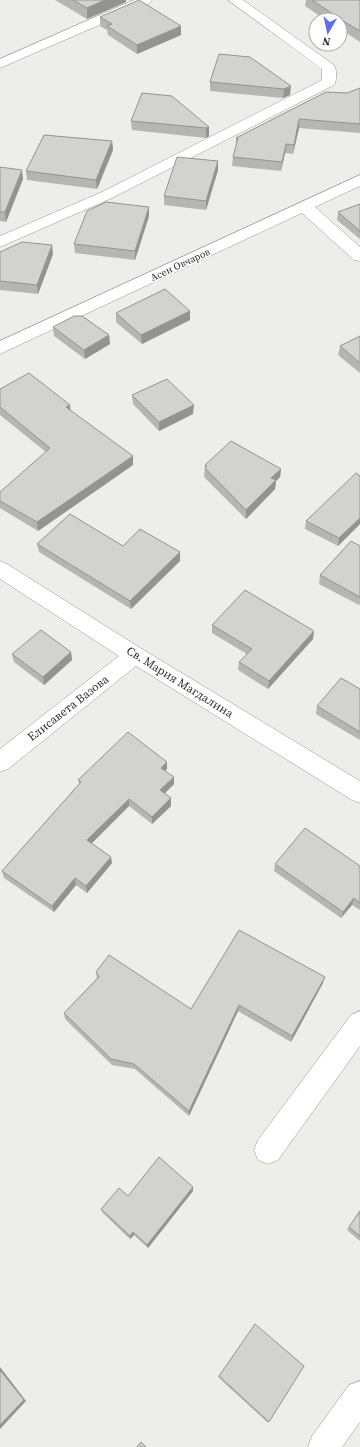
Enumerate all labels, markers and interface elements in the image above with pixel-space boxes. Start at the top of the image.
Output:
north arrow [308,12,348,52]
text: N [321,33,332,49]
street label: Асен Овчаров [148,245,212,284]
street label: Св. Мария Магдалина [123,643,237,722]
street label: Елисавета Вазова [24,671,113,745]

